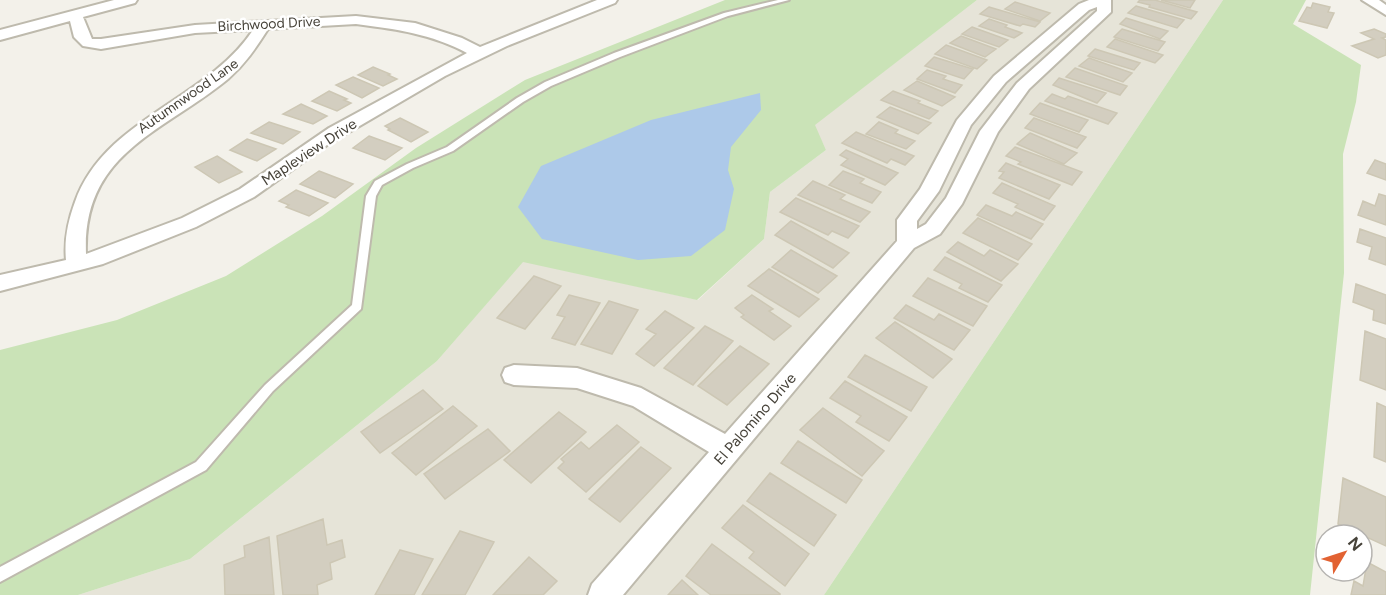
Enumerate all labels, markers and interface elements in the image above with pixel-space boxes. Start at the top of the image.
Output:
street label: Birchwood Drive [217,13,321,35]
street label: Autumnwood Lane [135,55,242,137]
street label: Mapleview Drive [258,115,360,189]
street label: El Palomino Drive [710,369,800,469]
north arrow [1314,523,1374,583]
text: N [1344,533,1367,555]

